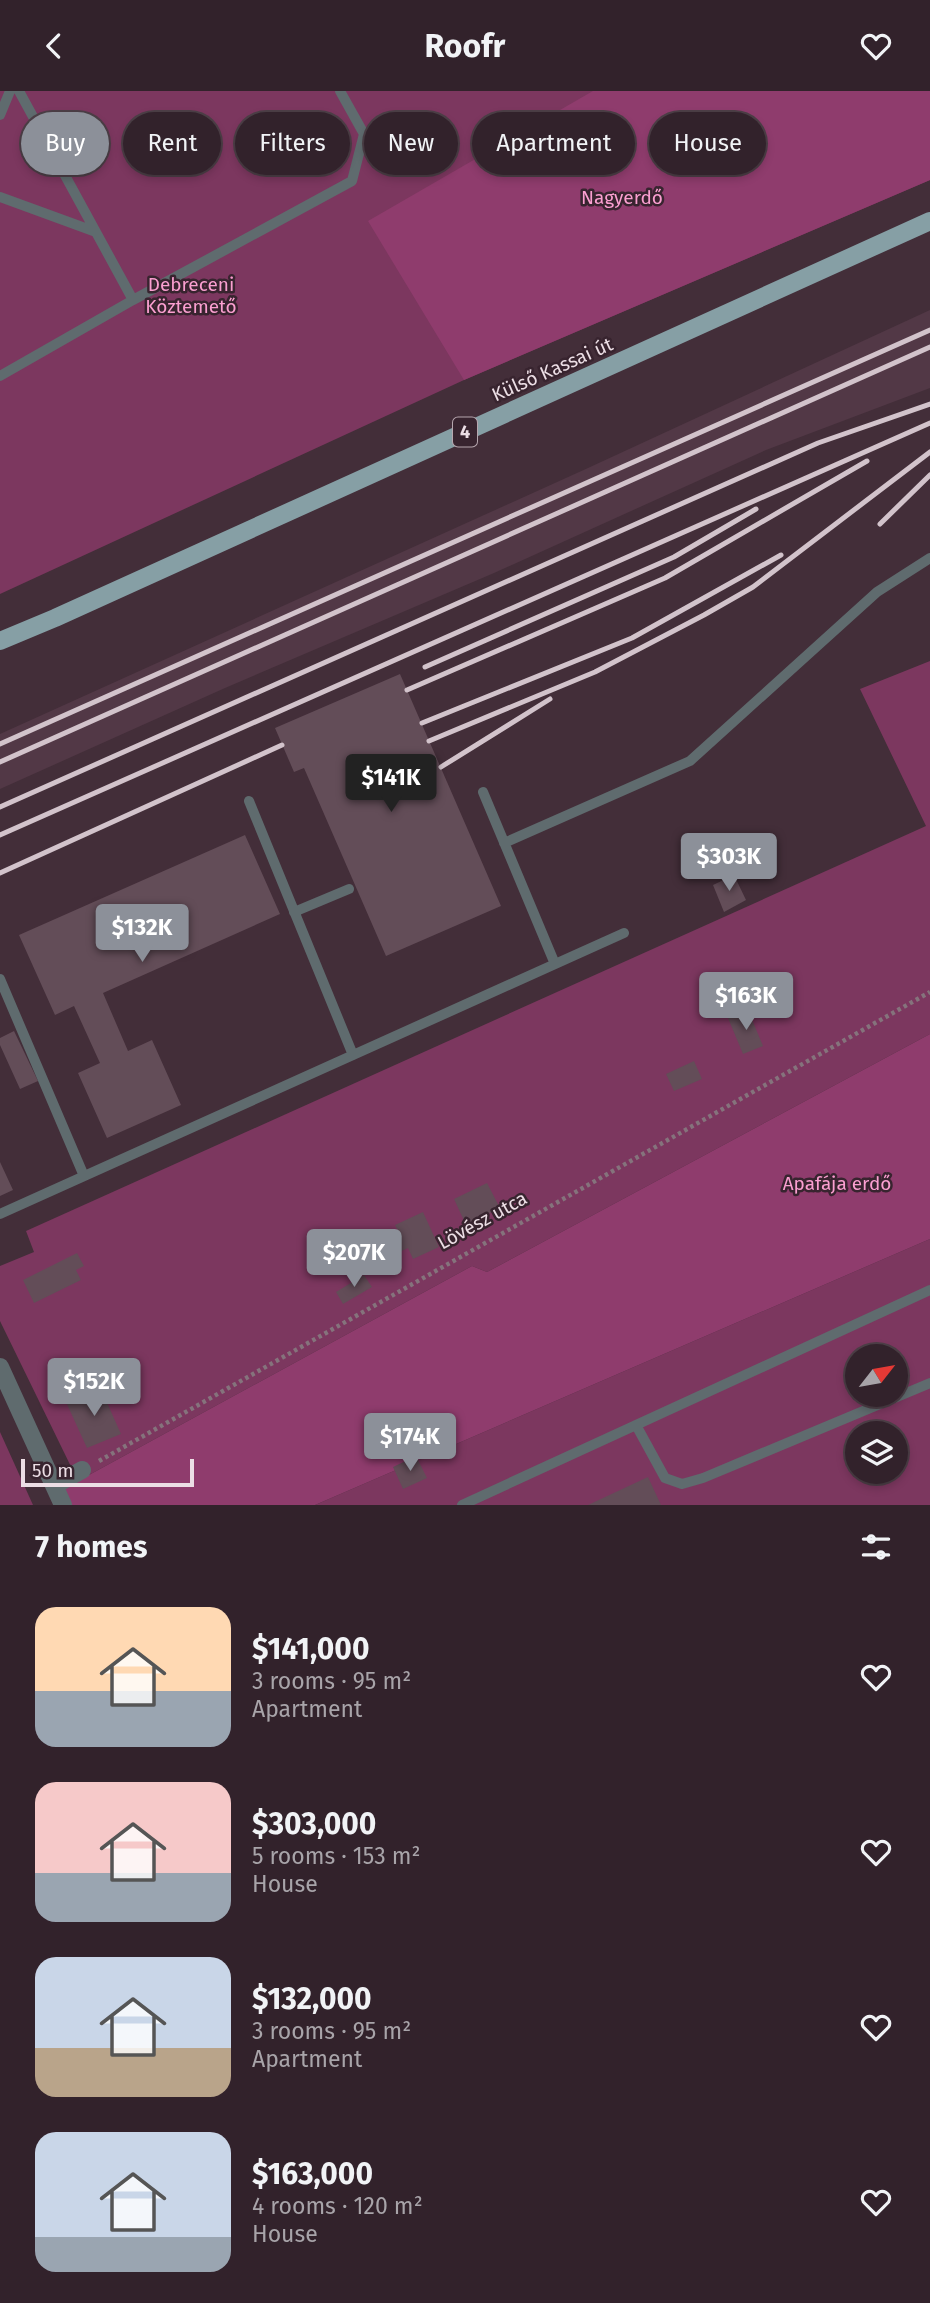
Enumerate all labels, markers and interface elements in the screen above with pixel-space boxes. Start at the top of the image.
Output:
icon: back [35,27,73,65]
text: Roofr [425,27,505,65]
icon: heart [857,27,895,65]
chip: Buy [21,112,109,175]
chip: Rent [123,112,221,175]
chip: Filters [235,112,350,175]
chip: New [364,112,458,175]
chip: Apartment [472,112,635,175]
chip: House [649,112,766,175]
park label: Nagyerdő [581,186,663,209]
park label: Debreceni Köztemető [145,273,237,318]
street label: Külső Kassai út [488,332,616,406]
road number: 4 [453,417,477,447]
pin: $141K [342,755,440,814]
text: $141K [361,763,421,791]
pin: $303K [680,833,778,893]
text: $303K [697,842,761,870]
pin: $132K [93,905,191,964]
text: $132K [112,913,172,941]
pin: $163K [697,972,795,1032]
text: $163K [715,981,777,1009]
park label: Apafája erdő [783,1172,891,1195]
street label: Lövész utca [433,1186,531,1254]
pin: $207K [305,1229,403,1289]
text: $207K [323,1238,385,1266]
north arrow [845,1344,908,1407]
map controls [845,1344,908,1484]
pin: $152K [45,1359,143,1418]
text: $152K [64,1367,124,1395]
pin: $174K [361,1413,459,1473]
button: layers [845,1421,908,1484]
text: $174K [380,1422,440,1450]
scale bar [21,1456,194,1488]
text: 50 m [32,1459,73,1482]
icon: filters [857,1528,895,1566]
text: 7 homes [35,1529,147,1565]
text: $141,000 [252,1631,369,1667]
icon: home [91,1635,175,1719]
icon: heart [857,1658,895,1696]
text: 3 rooms · 95 m² [252,1667,411,1695]
text: Apartment [252,1695,362,1723]
text: $303,000 [252,1806,376,1842]
icon: home [91,1810,175,1894]
icon: heart [857,1833,895,1871]
text: 5 rooms · 153 m² [252,1842,421,1870]
text: House [252,1870,318,1898]
text: $132,000 [252,1981,372,2017]
icon: home [91,1985,175,2069]
icon: heart [857,2008,895,2046]
text: 3 rooms · 95 m² [252,2017,411,2045]
text: Apartment [252,2045,362,2073]
text: $163,000 [252,2156,373,2192]
icon: home [91,2160,175,2244]
icon: heart [857,2183,895,2221]
text: 4 rooms · 120 m² [252,2192,423,2220]
text: House [252,2220,318,2248]

